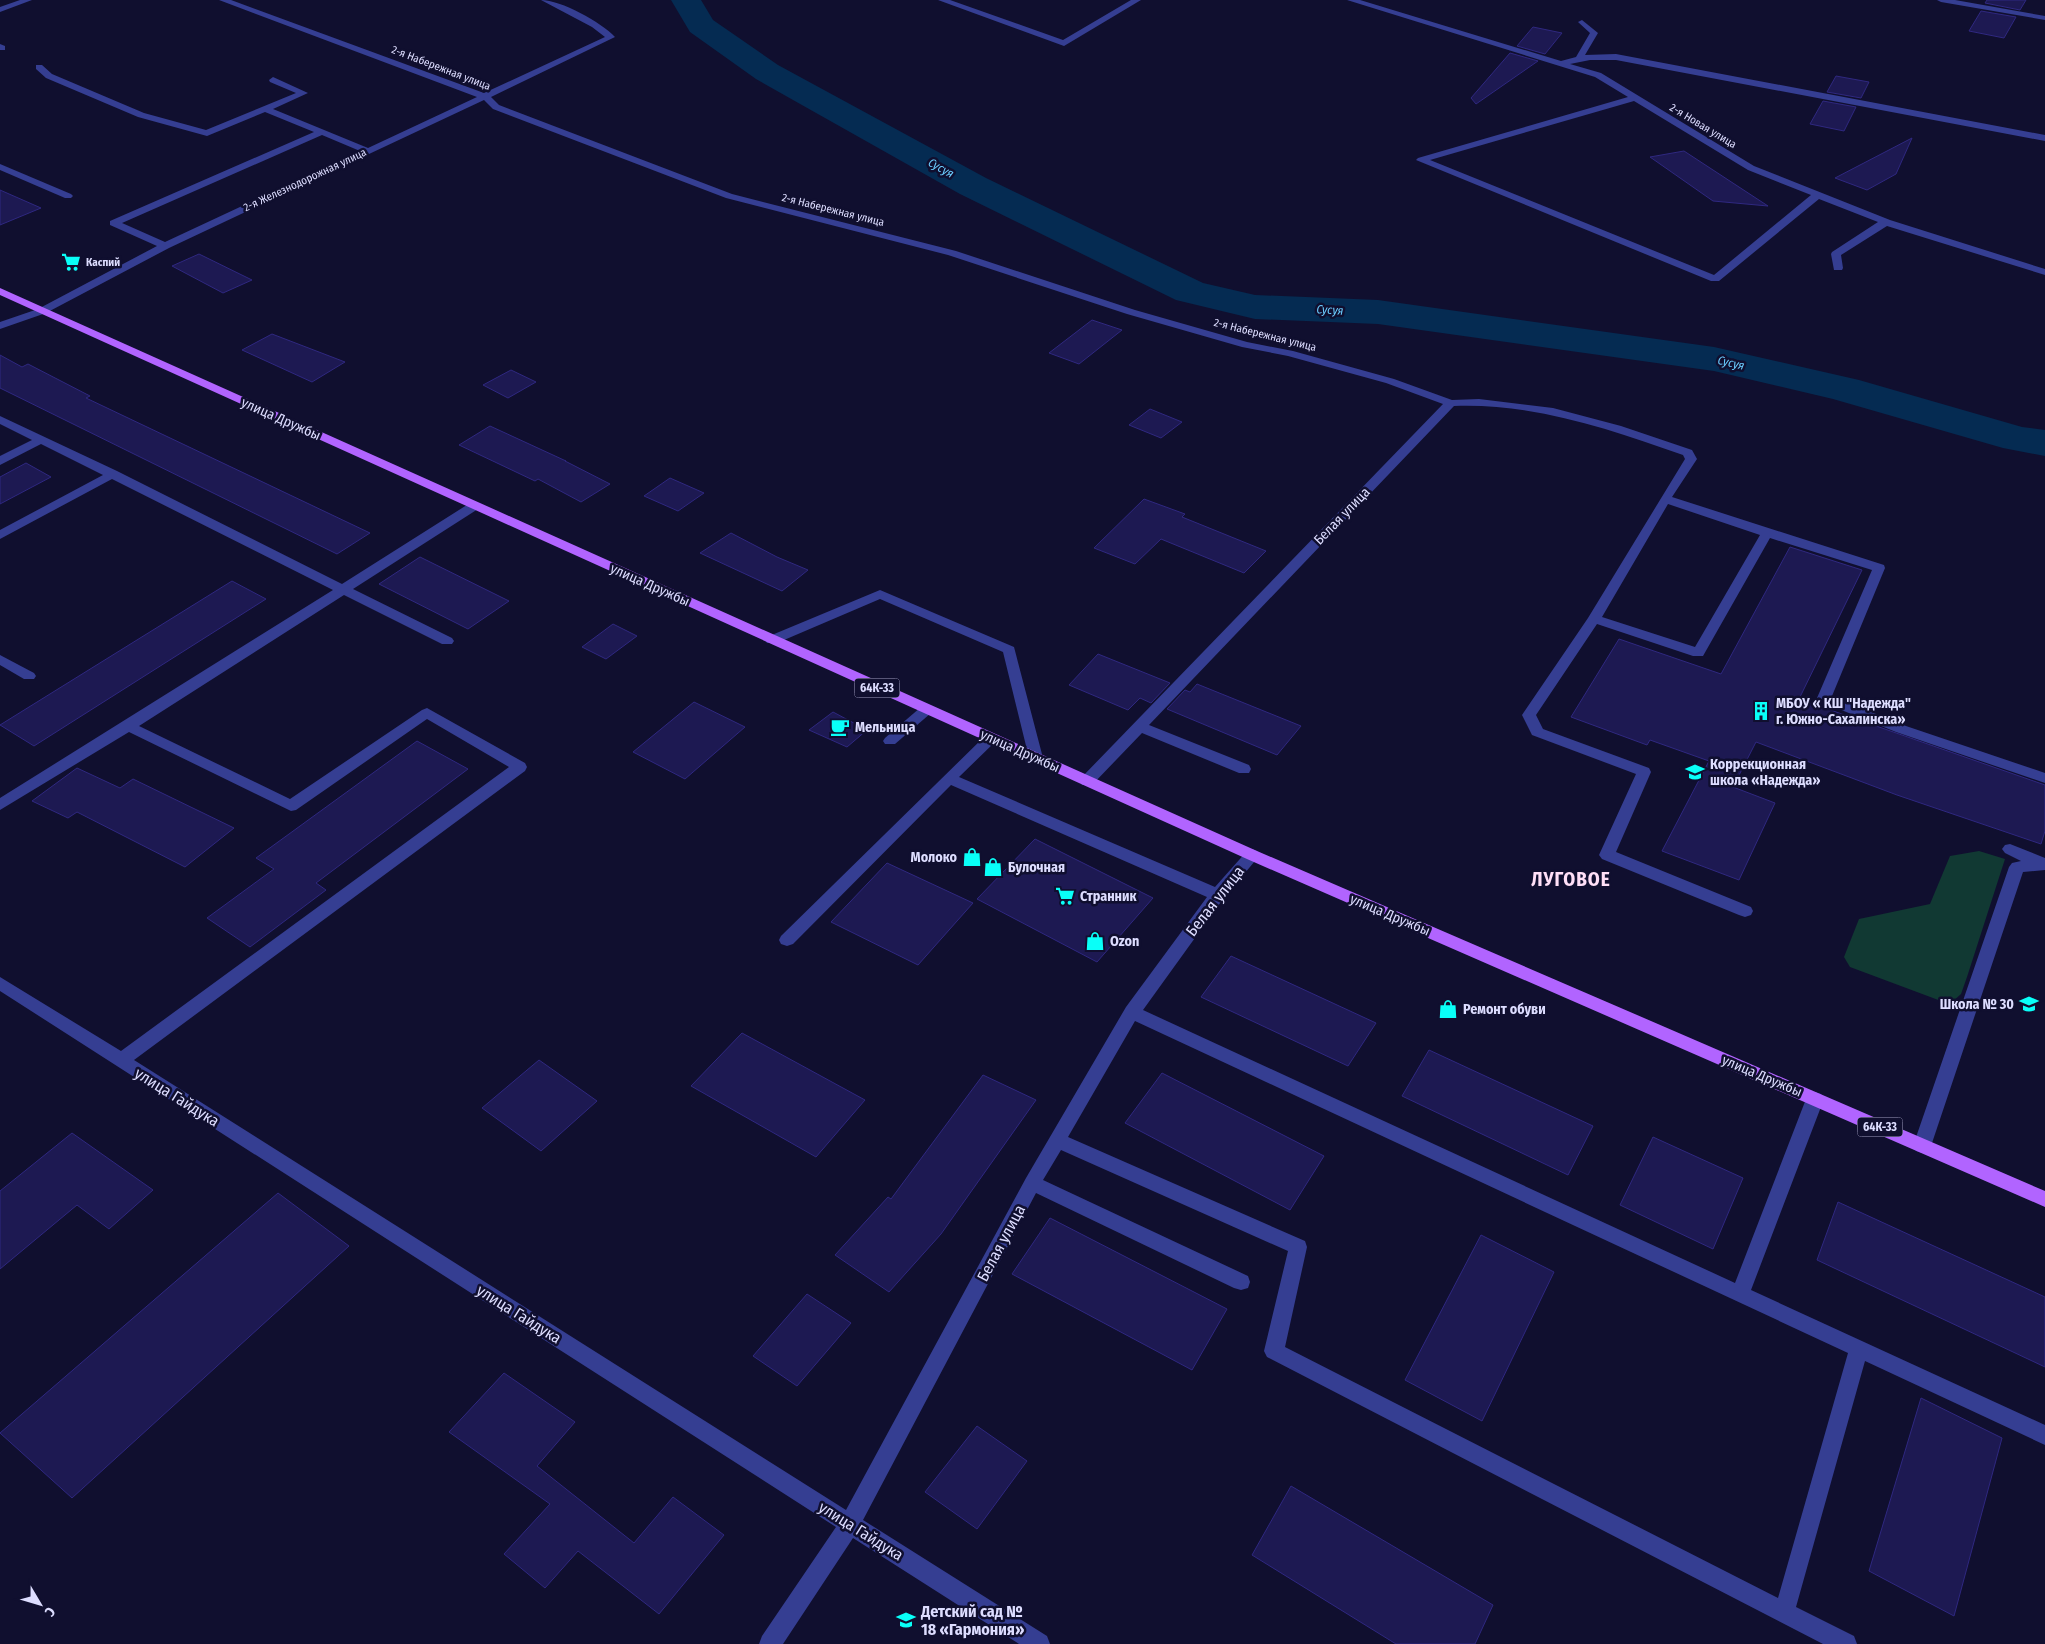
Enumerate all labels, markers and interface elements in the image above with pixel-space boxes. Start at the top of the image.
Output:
street label: 2-я Набережная улица [390,43,492,93]
street label: 2-я Новая улица [1667,101,1739,151]
street label: 2-я Железнодорожная улица [241,146,369,214]
water label: Сусуя [926,155,956,181]
street label: 2-я Набережная улица [780,191,886,229]
supermarket icon: Каспий [60,251,82,273]
place label: Каспий [86,256,120,269]
water label: Сусуя [1316,302,1344,318]
street label: 2-я Набережная улица [1212,316,1318,354]
water label: Сусуя [1716,353,1746,373]
street label: улица Дружбы [239,394,323,444]
street label: Белая улица [1310,484,1374,548]
street label: улица Дружбы [608,560,692,610]
road number: 64К-33 [854,678,900,698]
place label: МБОУ « КШ "Надежда" г. Южно-Сахалинска» [1776,695,1911,728]
building icon: МБОУ « КШ "Надежда" г. Южно-Сахалинска» [1750,700,1772,722]
cafe icon: Мельница [829,716,851,738]
place label: Мельница [855,719,915,736]
street label: улица Дружбы [978,726,1062,776]
place label: Коррекционная школа «Надежда» [1710,756,1821,789]
school or university icon: Коррекционная школа «Надежда» [1684,761,1706,783]
shop icon: Молоко [961,846,983,868]
place label: Молоко [911,849,958,866]
shop icon: Булочная [982,856,1004,878]
place label: Булочная [1008,859,1065,876]
street label: Белая улица [1182,862,1248,940]
district label: ЛУГОВОЕ [1531,868,1611,891]
supermarket icon: Странник [1054,885,1076,907]
place label: Странник [1080,888,1138,905]
street label: улица Дружбы [1347,891,1433,939]
shop icon: Ozon [1084,930,1106,952]
place label: Ozon [1110,933,1139,950]
school or university icon: Школа № 30 [2018,993,2040,1015]
place label: Школа № 30 [1940,996,2014,1013]
shop icon: Ремонт обуви [1437,998,1459,1020]
place label: Ремонт обуви [1463,1001,1546,1018]
street label: улица Дружбы [1719,1052,1805,1100]
street label: улица Гайдука [131,1063,223,1131]
road number: 64К-33 [1858,1118,1902,1136]
street label: Белая улица [973,1201,1029,1285]
street label: улица Гайдука [473,1280,565,1348]
street label: улица Гайдука [815,1497,907,1565]
north arrow [15,1579,65,1629]
place label: Детский сад № 18 «Гармония» [920,1602,1024,1639]
text: С [40,1604,59,1620]
school or university icon: Детский сад № 18 «Гармония» [895,1609,917,1631]

